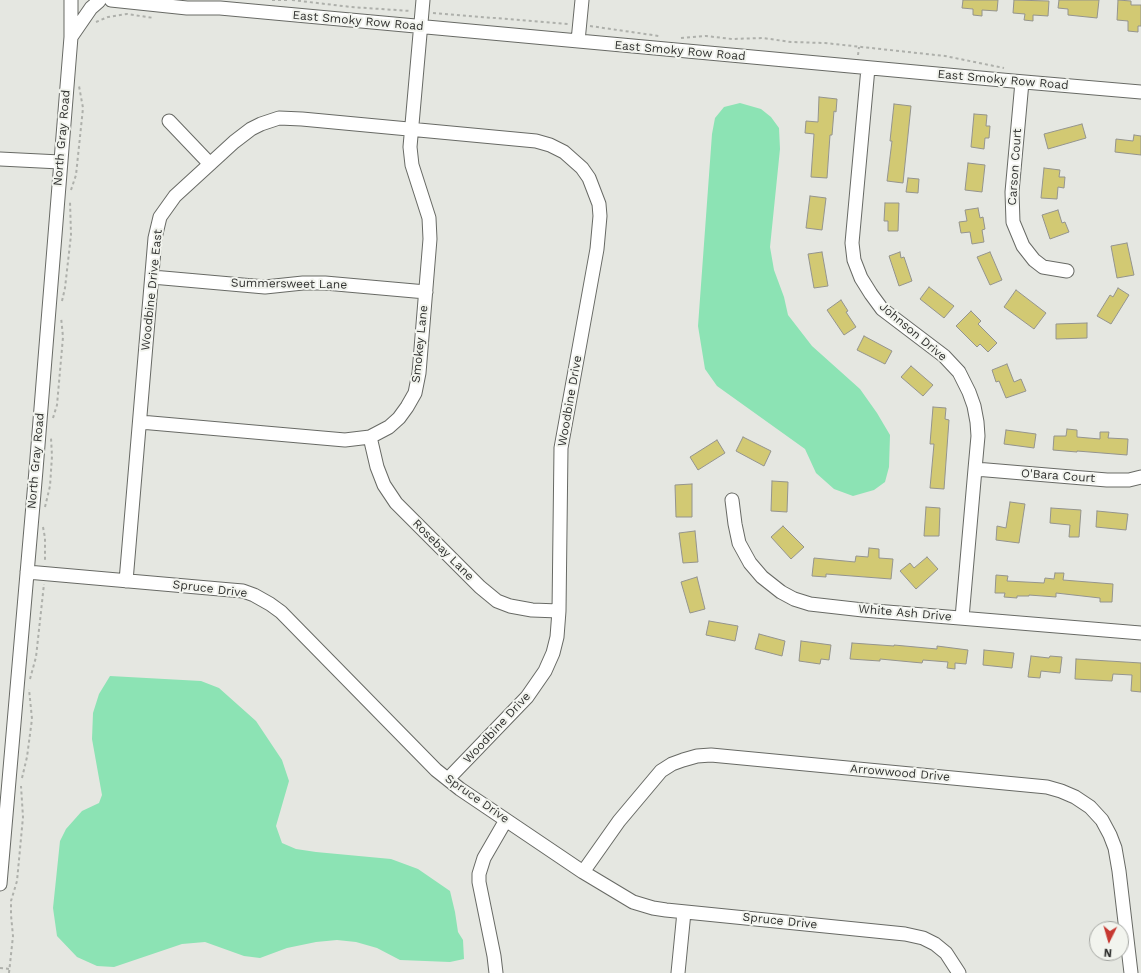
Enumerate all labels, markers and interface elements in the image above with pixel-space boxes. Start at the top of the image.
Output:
street label: East Smoky Row Road [292,8,424,34]
street label: East Smoky Row Road [614,38,746,64]
street label: East Smoky Row Road [937,67,1069,93]
street label: North Gray Road [51,89,73,187]
street label: Carson Court [1005,128,1025,206]
street label: Woodbine Drive East [138,229,166,351]
street label: Summersweet Lane [231,276,347,292]
street label: Johnson Drive [876,300,950,364]
street label: Smokey Lane [409,304,431,384]
street label: Woodbine Drive [555,354,585,448]
street label: North Gray Road [25,412,47,510]
street label: O'Bara Court [1020,466,1096,486]
street label: Rosebay Lane [409,516,477,584]
street label: Spruce Drive [172,577,248,601]
street label: White Ash Drive [858,602,952,624]
street label: Woodbine Drive [460,689,534,767]
street label: Arrowwood Drive [849,761,951,785]
street label: Spruce Drive [442,772,512,826]
street label: Spruce Drive [742,910,818,932]
north arrow [1089,921,1129,961]
text: N [1103,946,1113,959]

